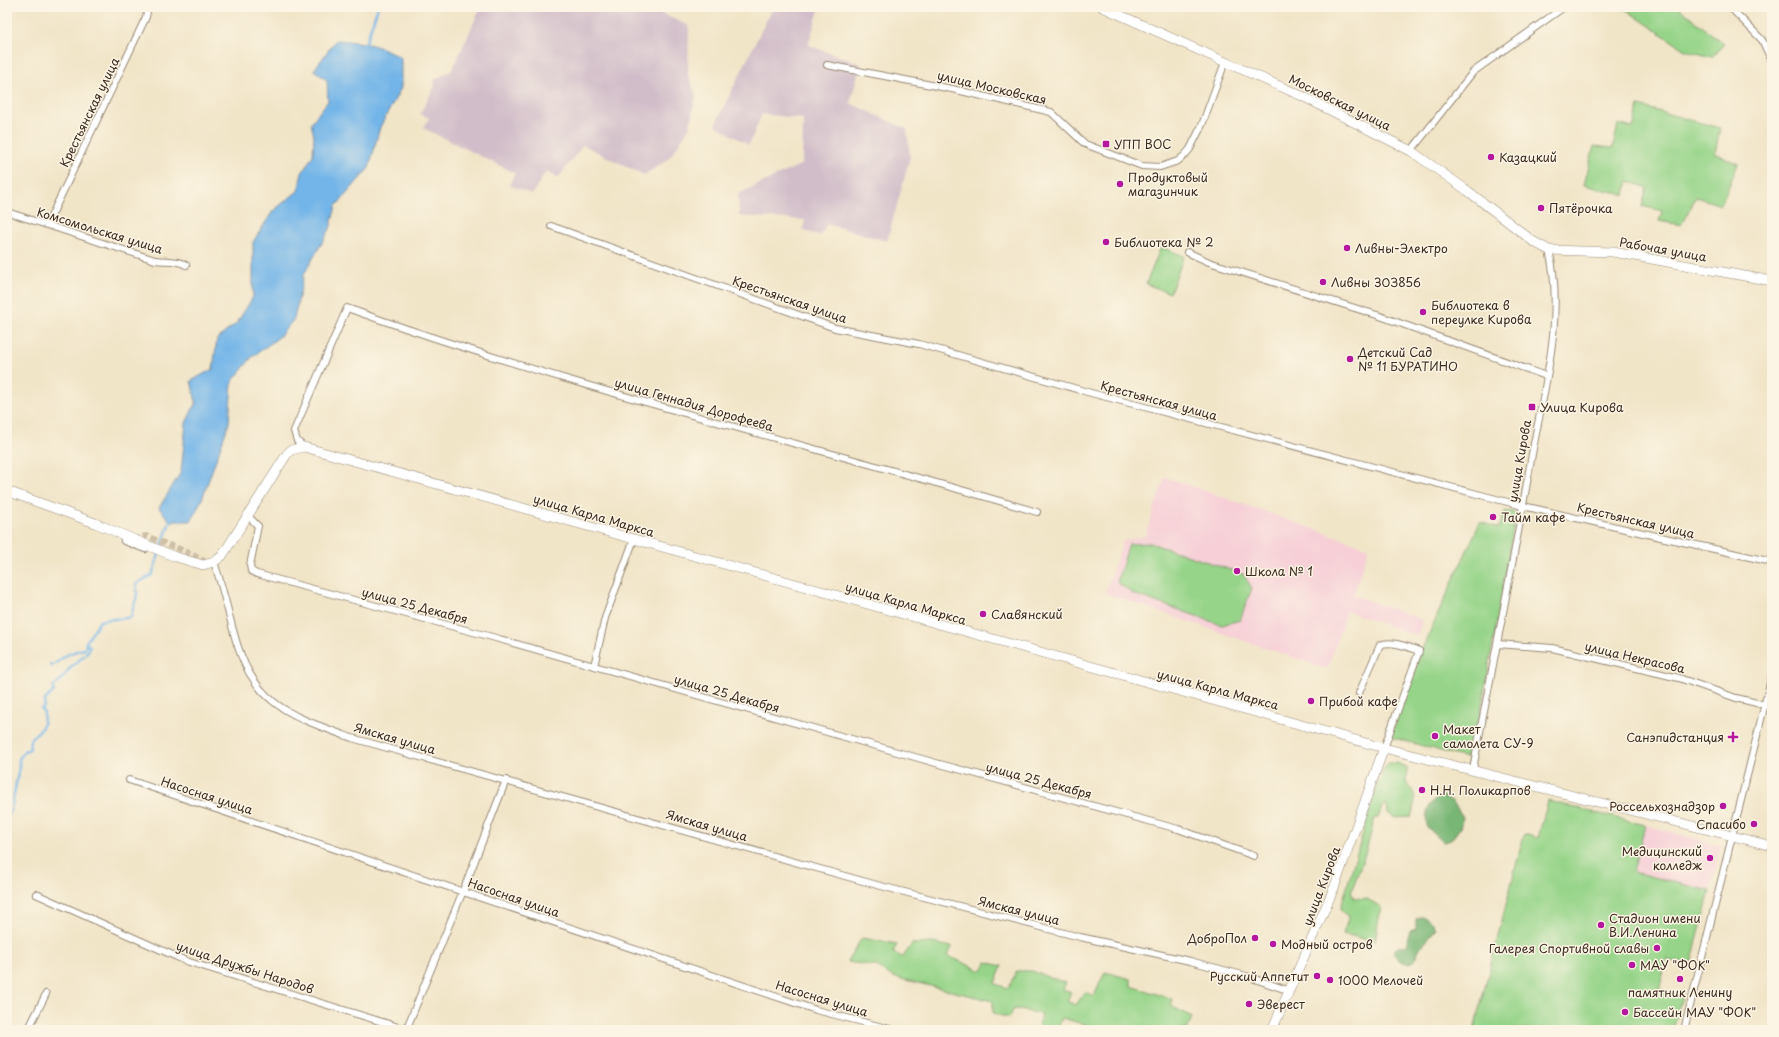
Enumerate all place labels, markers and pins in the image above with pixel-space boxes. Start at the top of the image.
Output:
place label: УПП ВОС [1114,135,1172,153]
marker: УПП ВОС [1101,139,1111,149]
place label: Казацкий [1499,148,1557,166]
marker: Казацкий [1486,152,1496,162]
place label: Продуктовый магазинчик [1128,168,1208,200]
marker: Продуктовый магазинчик [1115,179,1125,189]
place label: Пятёрочка [1549,199,1613,217]
marker: Пятёрочка [1536,203,1546,213]
place label: Библиотека № 2 [1114,233,1213,251]
marker: Библиотека № 2 [1101,237,1111,247]
place label: Ливны-Электро [1355,239,1448,257]
marker: Ливны-Электро [1342,243,1352,253]
place label: Ливны 303856 [1331,273,1421,291]
marker: Ливны 303856 [1318,277,1328,287]
place label: Библиотека в переулке Кирова [1431,296,1532,328]
marker: Библиотека в переулке Кирова [1418,307,1428,317]
place label: Детский Сад № 11 БУРАТИНО [1357,343,1458,375]
marker: Детский Сад № 11 БУРАТИНО [1345,354,1355,364]
place label: Улица Кирова [1540,398,1624,416]
marker: Улица Кирова [1527,402,1537,412]
place label: Тайм кафе [1501,508,1565,526]
marker: Тайм кафе [1488,512,1498,522]
place label: Школа № 1 [1245,562,1313,580]
marker: Школа № 1 [1232,566,1242,576]
place label: Славянский [991,605,1063,623]
marker: Славянский [978,609,988,619]
place label: Прибой кафе [1319,692,1398,710]
marker: Прибой кафе [1306,696,1316,706]
place label: Макет самолета СУ-9 [1443,720,1533,752]
place label: Санэпидстанция [1626,728,1724,746]
marker: Макет самолета СУ-9 [1430,731,1440,741]
marker: Санэпидстанция [1727,731,1739,743]
place label: Н.Н. Поликарпов [1430,781,1531,799]
marker: Н.Н. Поликарпов [1417,785,1427,795]
place label: Россельхознадзор [1609,797,1715,815]
marker: Россельхознадзор [1718,801,1728,811]
place label: Спасибо [1696,815,1746,833]
marker: Спасибо [1749,819,1759,829]
place label: Медицинский колледж [1622,842,1702,874]
marker: Медицинский колледж [1705,853,1715,863]
place label: Стадион имени В.И.Ленина [1609,909,1701,941]
marker: Стадион имени В.И.Ленина [1596,920,1606,930]
place label: ДоброПол [1186,929,1247,947]
marker: ДоброПол [1250,933,1260,943]
place label: Модный остров [1281,935,1373,953]
marker: Модный остров [1268,939,1278,949]
place label: Галерея Спортивной славы [1489,939,1649,957]
marker: Галерея Спортивной славы [1652,943,1662,953]
place label: МАУ "ФОК" [1640,956,1710,974]
marker: МАУ "ФОК" [1627,960,1637,970]
place label: Русский Аппетит [1210,967,1309,985]
marker: Русский Аппетит [1312,971,1322,981]
place label: 1000 Мелочей [1338,971,1423,989]
marker: памятник Ленину [1675,974,1685,984]
marker: 1000 Мелочей [1325,975,1335,985]
place label: памятник Ленину [1628,983,1732,1001]
place label: Эверест [1257,995,1305,1013]
marker: Эверест [1244,999,1254,1009]
place label: Бассейн МАУ "ФОК" [1633,1003,1756,1021]
marker: Бассейн МАУ "ФОК" [1620,1007,1630,1017]

